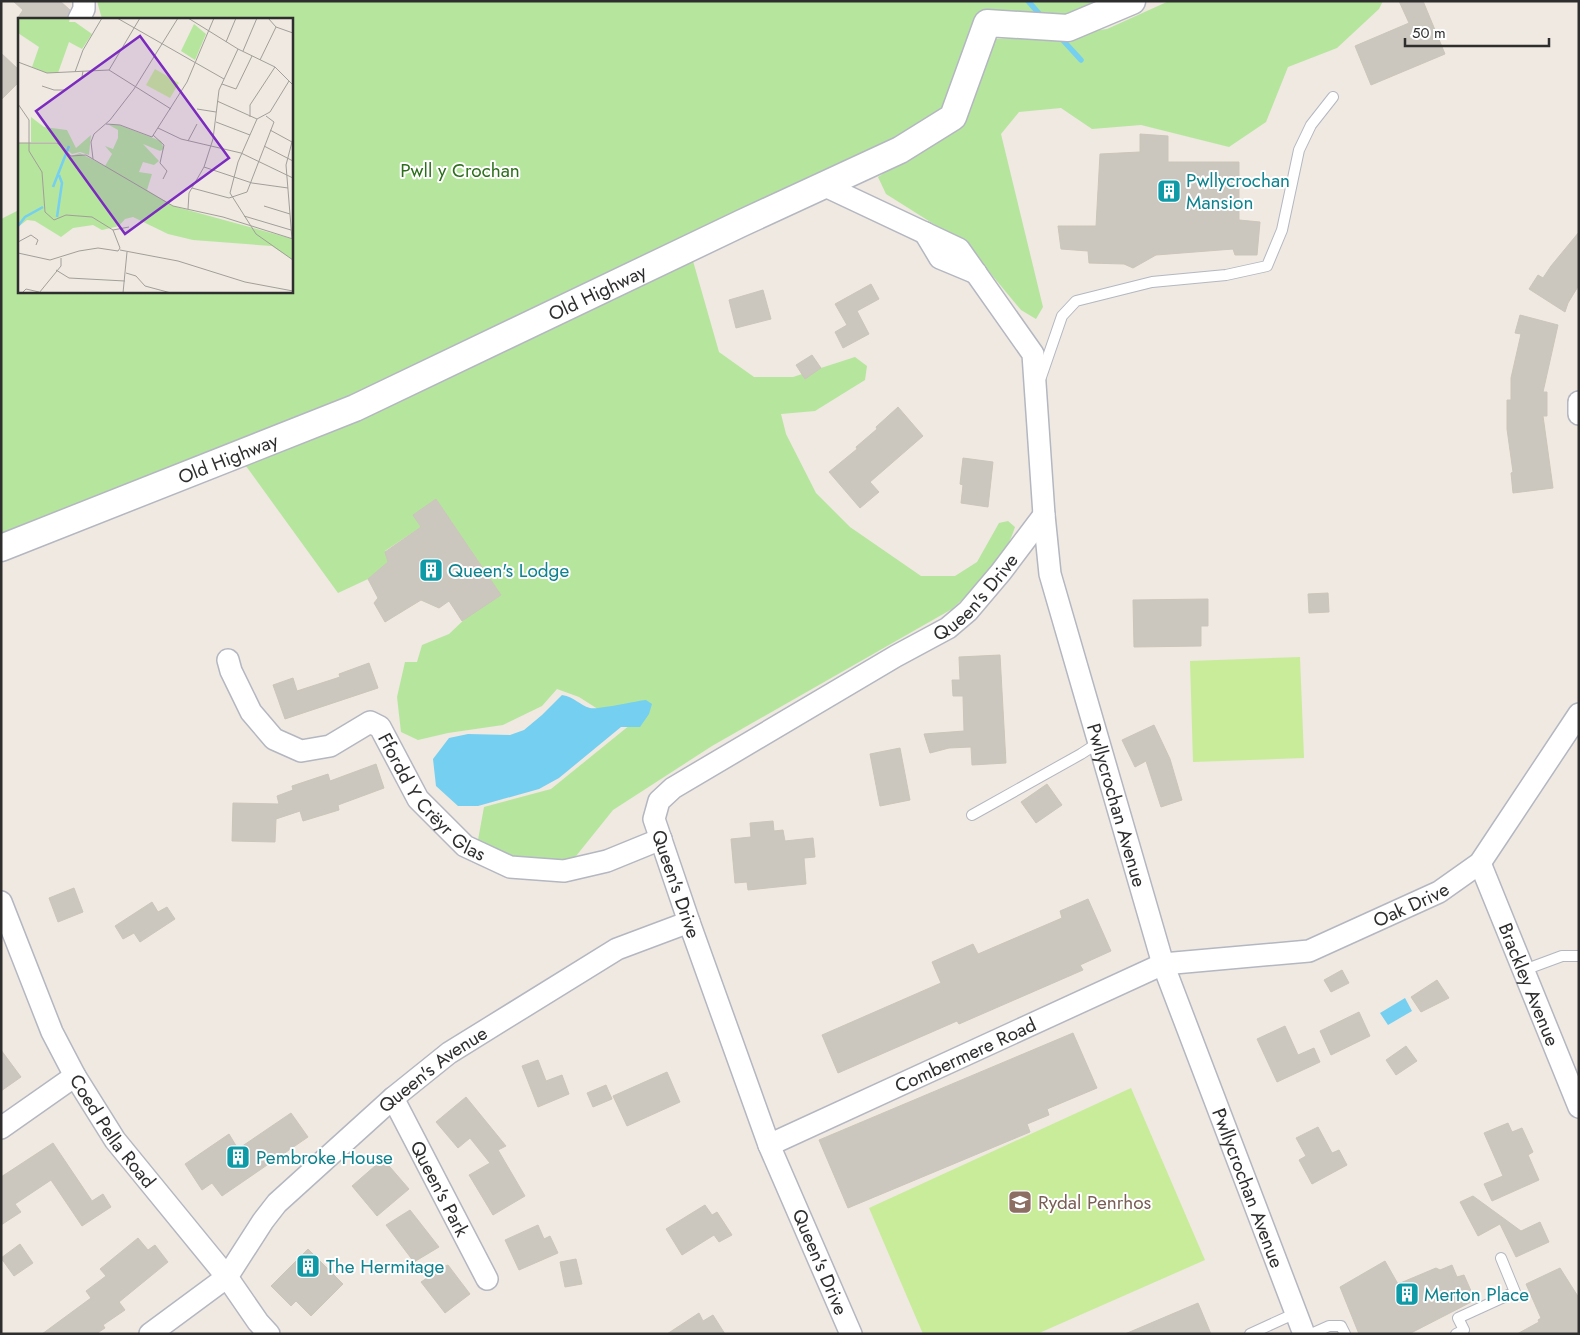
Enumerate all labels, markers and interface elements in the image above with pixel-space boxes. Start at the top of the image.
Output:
scale bar [1405,15,1549,47]
inset map [18,18,292,292]
text: 50 m [1412,22,1446,44]
park label: Pwll y Crochan [400,157,520,184]
place label: Pwllycrochan Mansion [1186,167,1290,216]
building icon: Pwllycrochan Mansion [1156,178,1182,204]
street label: Old Highway [544,257,651,327]
street label: Old Highway [174,426,283,490]
street label: Queen's Drive [928,547,1024,647]
building icon: Queen's Lodge [418,557,444,583]
place label: Queen's Lodge [448,557,569,584]
street label: Pwllycrochan Avenue [1080,720,1153,890]
street label: Ffordd Y Crëyr Glas [372,728,490,867]
street label: Queen's Drive [645,826,707,942]
street label: Oak Drive [1369,875,1455,934]
street label: Brackley Avenue [1492,919,1566,1050]
street label: Combermere Road [890,1011,1040,1099]
street label: Queen's Avenue [372,1019,492,1119]
street label: Coed Pella Road [63,1069,162,1194]
street label: Pwllycrochan Avenue [1206,1104,1291,1272]
street label: Queen's Park [404,1136,476,1242]
building icon: Pembroke House [225,1144,251,1170]
place label: Pembroke House [256,1144,393,1171]
school or university icon: Rydal Penrhos [1007,1189,1033,1215]
place label: Rydal Penrhos [1038,1189,1152,1216]
street label: Queen's Drive [785,1205,855,1320]
building icon: The Hermitage [295,1253,321,1279]
place label: The Hermitage [326,1253,444,1280]
building icon: Merton Place [1394,1281,1420,1307]
place label: Merton Place [1424,1281,1529,1308]

